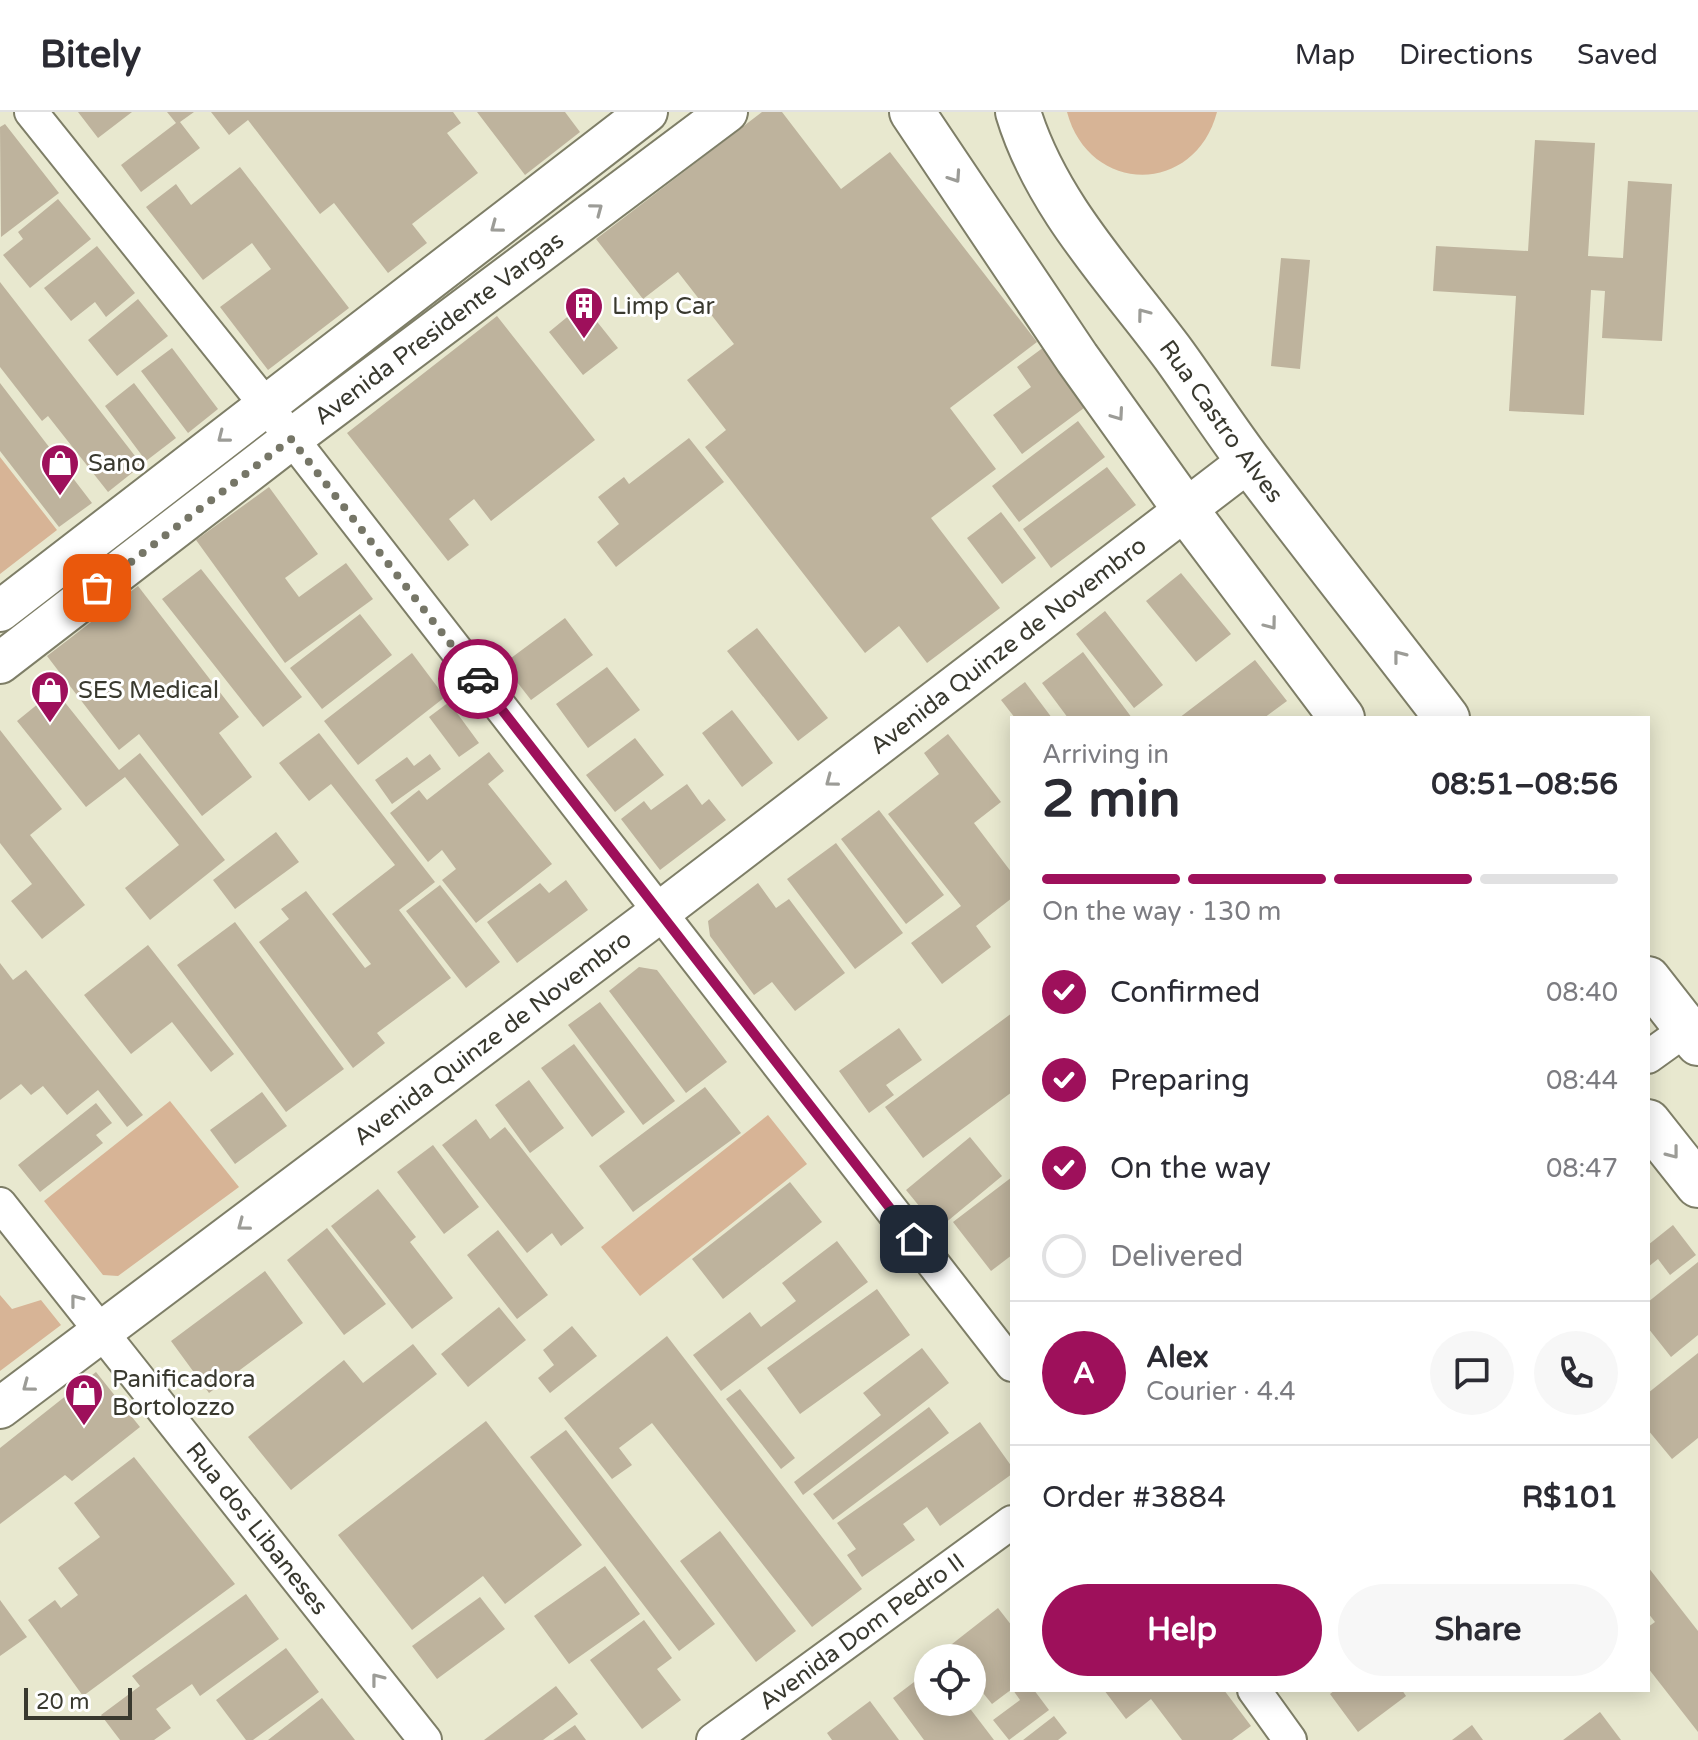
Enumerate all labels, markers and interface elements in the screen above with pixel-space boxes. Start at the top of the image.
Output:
text: Bitely [40,32,141,78]
text: Map [1295,38,1355,72]
text: Directions [1399,38,1533,72]
text: Saved [1577,38,1658,72]
one-way arrow [945,168,960,182]
one-way arrow [588,205,603,219]
one-way arrow [491,218,505,232]
street label: Avenida Presidente Vargas [309,226,570,431]
building icon: Limp Car [563,285,605,340]
place label: Limp Car [612,292,715,321]
one-way arrow [1138,308,1152,323]
street label: Rua Castro Alves [1153,334,1289,509]
one-way arrow [1108,406,1123,420]
one-way arrow [217,427,232,441]
shop icon: Sano [39,442,81,497]
place label: Sano [88,449,145,478]
street label: Avenida Quinze de Novembro [865,531,1152,761]
pin [63,554,131,622]
icon: bag [75,566,119,610]
one-way arrow [1262,615,1276,630]
courier [438,639,518,719]
one-way arrow [1395,650,1409,665]
icon: car [456,657,500,701]
shop icon: SES Medical [29,669,71,724]
place label: SES Medical [78,676,219,705]
text: Arriving in [1042,739,1169,770]
text: 08:51–08:56 [1431,766,1618,803]
text: 2 min [1042,768,1181,831]
one-way arrow [825,771,840,785]
text: On the way · 130 m [1042,896,1281,927]
street label: Avenida Quinze de Novembro [348,925,637,1152]
icon: check [1042,970,1086,1014]
text: Confirmed [1110,974,1261,1011]
text: 08:40 [1546,977,1618,1008]
icon: check [1042,1058,1086,1102]
text: Preparing [1110,1062,1250,1099]
text: 08:44 [1546,1065,1618,1096]
one-way arrow [1663,1144,1678,1158]
icon: check [1042,1146,1086,1190]
text: On the way [1110,1150,1271,1187]
text: 08:47 [1546,1153,1618,1184]
pin [880,1205,948,1273]
one-way arrow [237,1216,252,1230]
icon: home [892,1217,936,1261]
text: Delivered [1110,1238,1244,1275]
one-way arrow [71,1295,86,1309]
button: chat [1430,1331,1514,1415]
button: phone [1534,1331,1618,1415]
text: Alex [1146,1339,1209,1376]
text: A [1073,1355,1095,1392]
place label: Panificadora Bortolozzo [112,1365,256,1422]
shop icon: Panificadora Bortolozzo [63,1372,105,1427]
text: Courier · 4.4 [1146,1376,1296,1407]
one-way arrow [22,1377,37,1391]
street label: Rua dos Libaneses [180,1437,334,1621]
text: Order #3884 [1042,1479,1226,1516]
text: R$101 [1522,1479,1618,1516]
street label: Avenida Dom Pedro II [754,1547,970,1717]
button: Help [1042,1584,1322,1676]
button: Share [1338,1584,1618,1676]
map controls [914,1644,986,1716]
button: locate [914,1644,986,1716]
one-way arrow [372,1673,386,1688]
scale bar [24,1684,132,1720]
text: 20 m [36,1689,90,1715]

